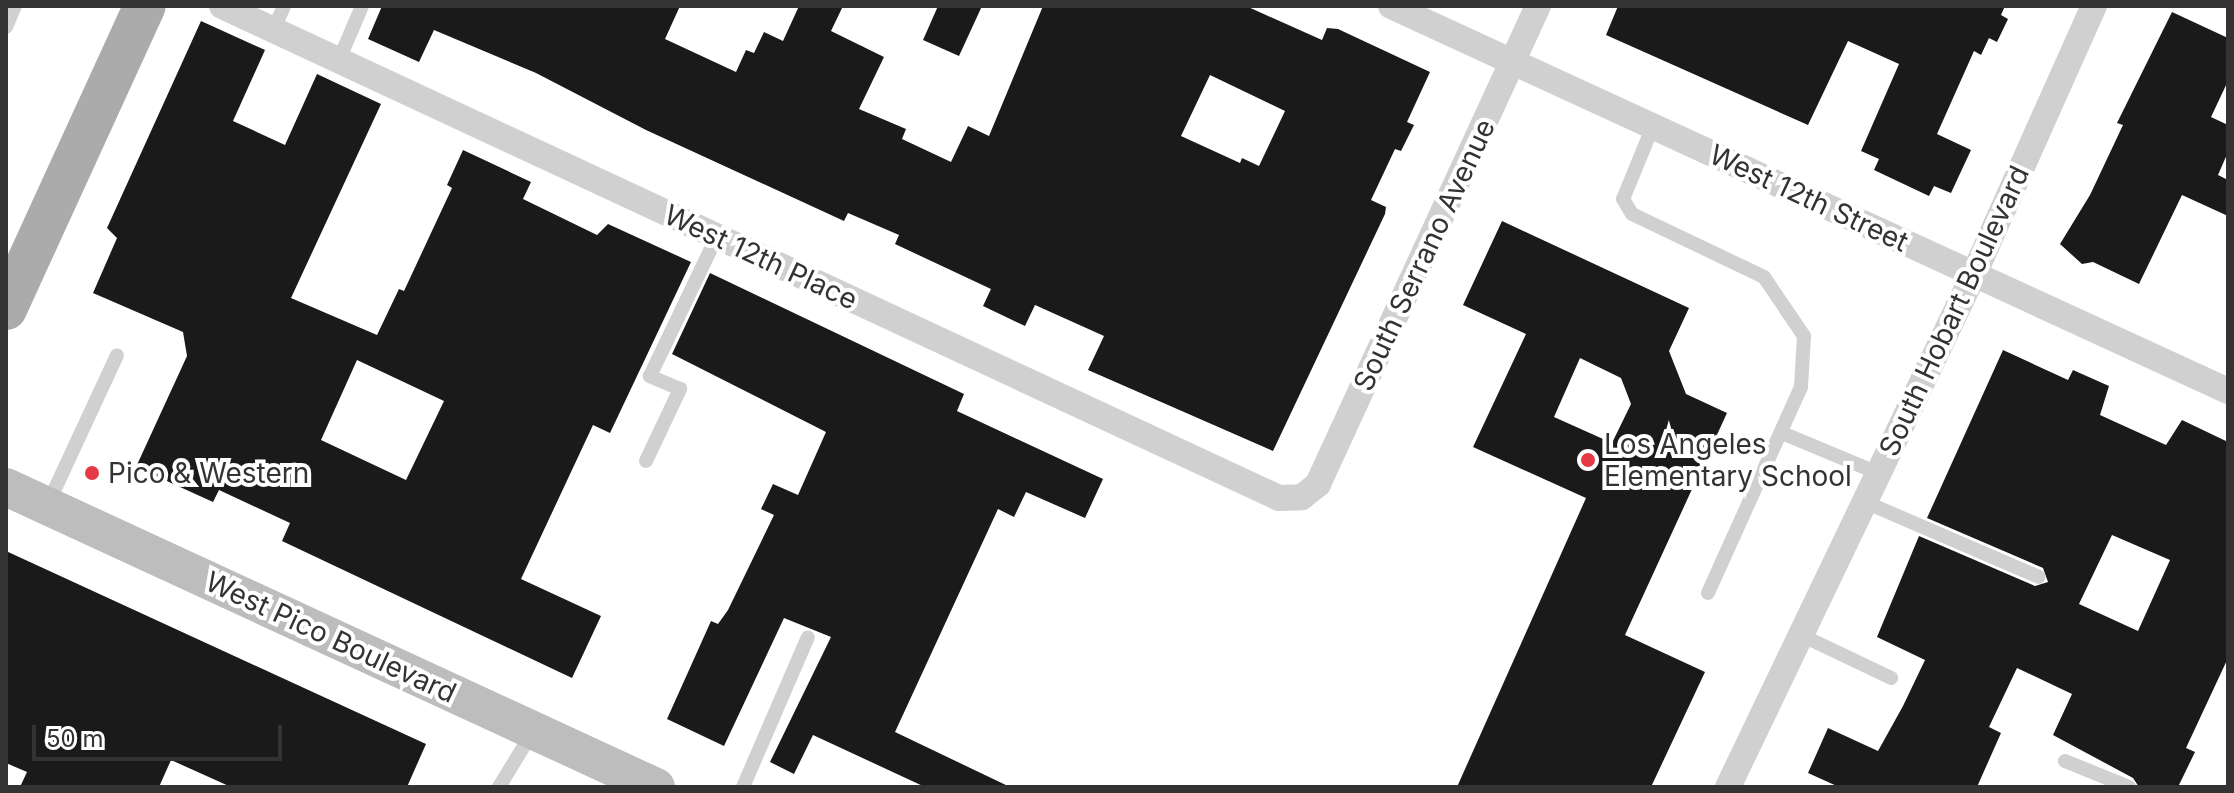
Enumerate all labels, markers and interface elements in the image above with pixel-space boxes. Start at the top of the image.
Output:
street label: South Serrano Avenue [1346,114,1502,396]
street label: West 12th Street [1704,137,1914,259]
street label: South Hobart Boulevard [1872,161,2036,461]
street label: West 12th Place [659,198,863,316]
place label: Los Angeles Elementary School [1604,427,1852,493]
marker: Los Angeles Elementary School [1579,451,1597,469]
place label: Pico & Western [108,456,309,490]
marker: Pico & Western [83,464,101,482]
street label: West Pico Boulevard [200,564,462,710]
scale bar [36,709,286,759]
text: 50 m [46,724,104,753]

